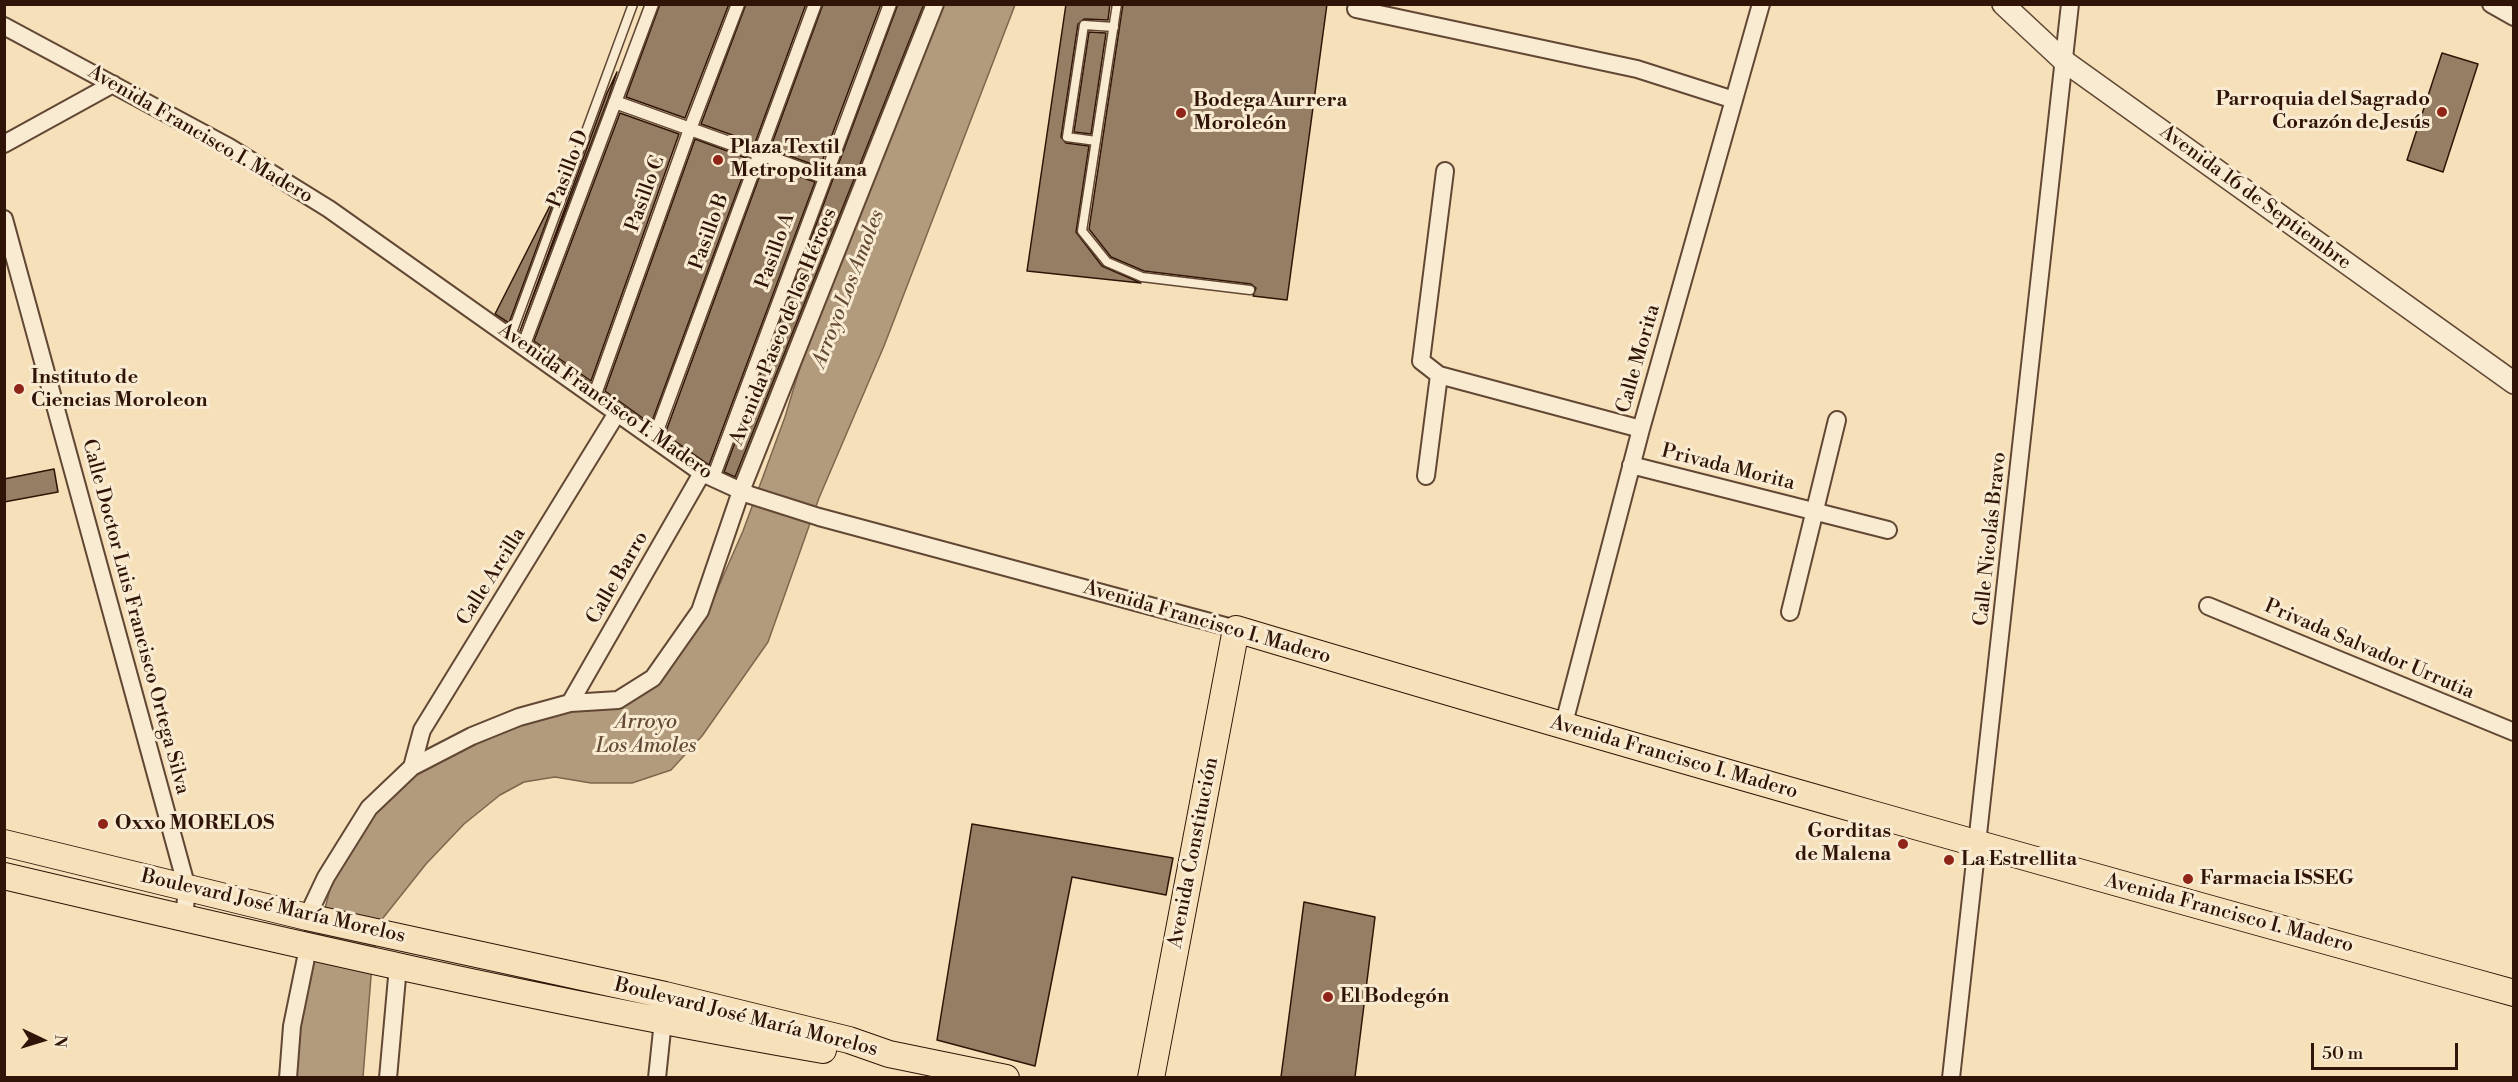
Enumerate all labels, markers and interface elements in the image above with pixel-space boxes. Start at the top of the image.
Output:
street label: Avenida Francisco I. Madero [83,61,317,209]
place label: Parroquia del Sagrado Corazón de Jesús [2215,88,2430,135]
place label: Bodega Aurrera Moroleón [1193,89,1347,136]
marker: Parroquia del Sagrado Corazón de Jesús [2435,105,2449,119]
marker: Bodega Aurrera Moroleón [1174,106,1188,120]
street label: Avenida 16 de Septiembre [2155,120,2355,276]
street label: Pasillo D [543,127,595,211]
place label: Plaza Textil Metropolitana [730,136,867,183]
street label: Pasillo C [621,153,671,235]
marker: Plaza Textil Metropolitana [711,153,725,167]
street label: Pasillo B [685,191,735,273]
street label: Avenida Paseo de los Héroes [725,205,843,449]
water label: Arroyo Los Amoles [807,207,891,371]
street label: Pasillo A [751,210,801,292]
street label: Calle Morita [1612,302,1666,416]
street label: Avenida Francisco I. Madero [493,319,717,485]
place label: Instituto de Ciencias Moroleon [31,366,207,413]
marker: Instituto de Ciencias Moroleon [12,382,26,396]
street label: Calle Doctor Luis Francisco Ortega Silva [76,437,194,797]
street label: Privada Morita [1659,440,1797,496]
street label: Calle Nicolás Bravo [1970,451,2012,627]
street label: Calle Arcilla [452,524,532,630]
street label: Calle Barro [582,527,654,629]
street label: Avenida Francisco I. Madero [1081,576,1333,670]
street label: Privada Salvador Urrutia [2260,595,2478,705]
water label: Arroyo Los Amoles [596,710,696,760]
street label: Avenida Francisco I. Madero [1548,711,1800,805]
street label: Avenida Constitución [1164,755,1224,951]
place label: Oxxo MORELOS [115,812,274,836]
marker: Oxxo MORELOS [96,817,110,831]
place label: Gorditas de Malena [1795,820,1891,867]
marker: Gorditas de Malena [1896,837,1910,851]
place label: La Estrellita [1961,848,2077,872]
marker: La Estrellita [1942,853,1956,867]
street label: Boulevard José María Morelos [139,865,407,949]
place label: Farmacia ISSEG [2200,867,2354,891]
street label: Avenida Francisco I. Madero [2102,869,2356,959]
marker: Farmacia ISSEG [2181,872,2195,886]
street label: Boulevard José María Morelos [612,974,880,1062]
place label: El Bodegón [1340,985,1449,1009]
marker: El Bodegón [1321,990,1335,1004]
north arrow [12,1010,72,1070]
scale bar [2314,1031,2461,1069]
text: N [50,1034,70,1048]
text: 50 m [2322,1042,2363,1065]

